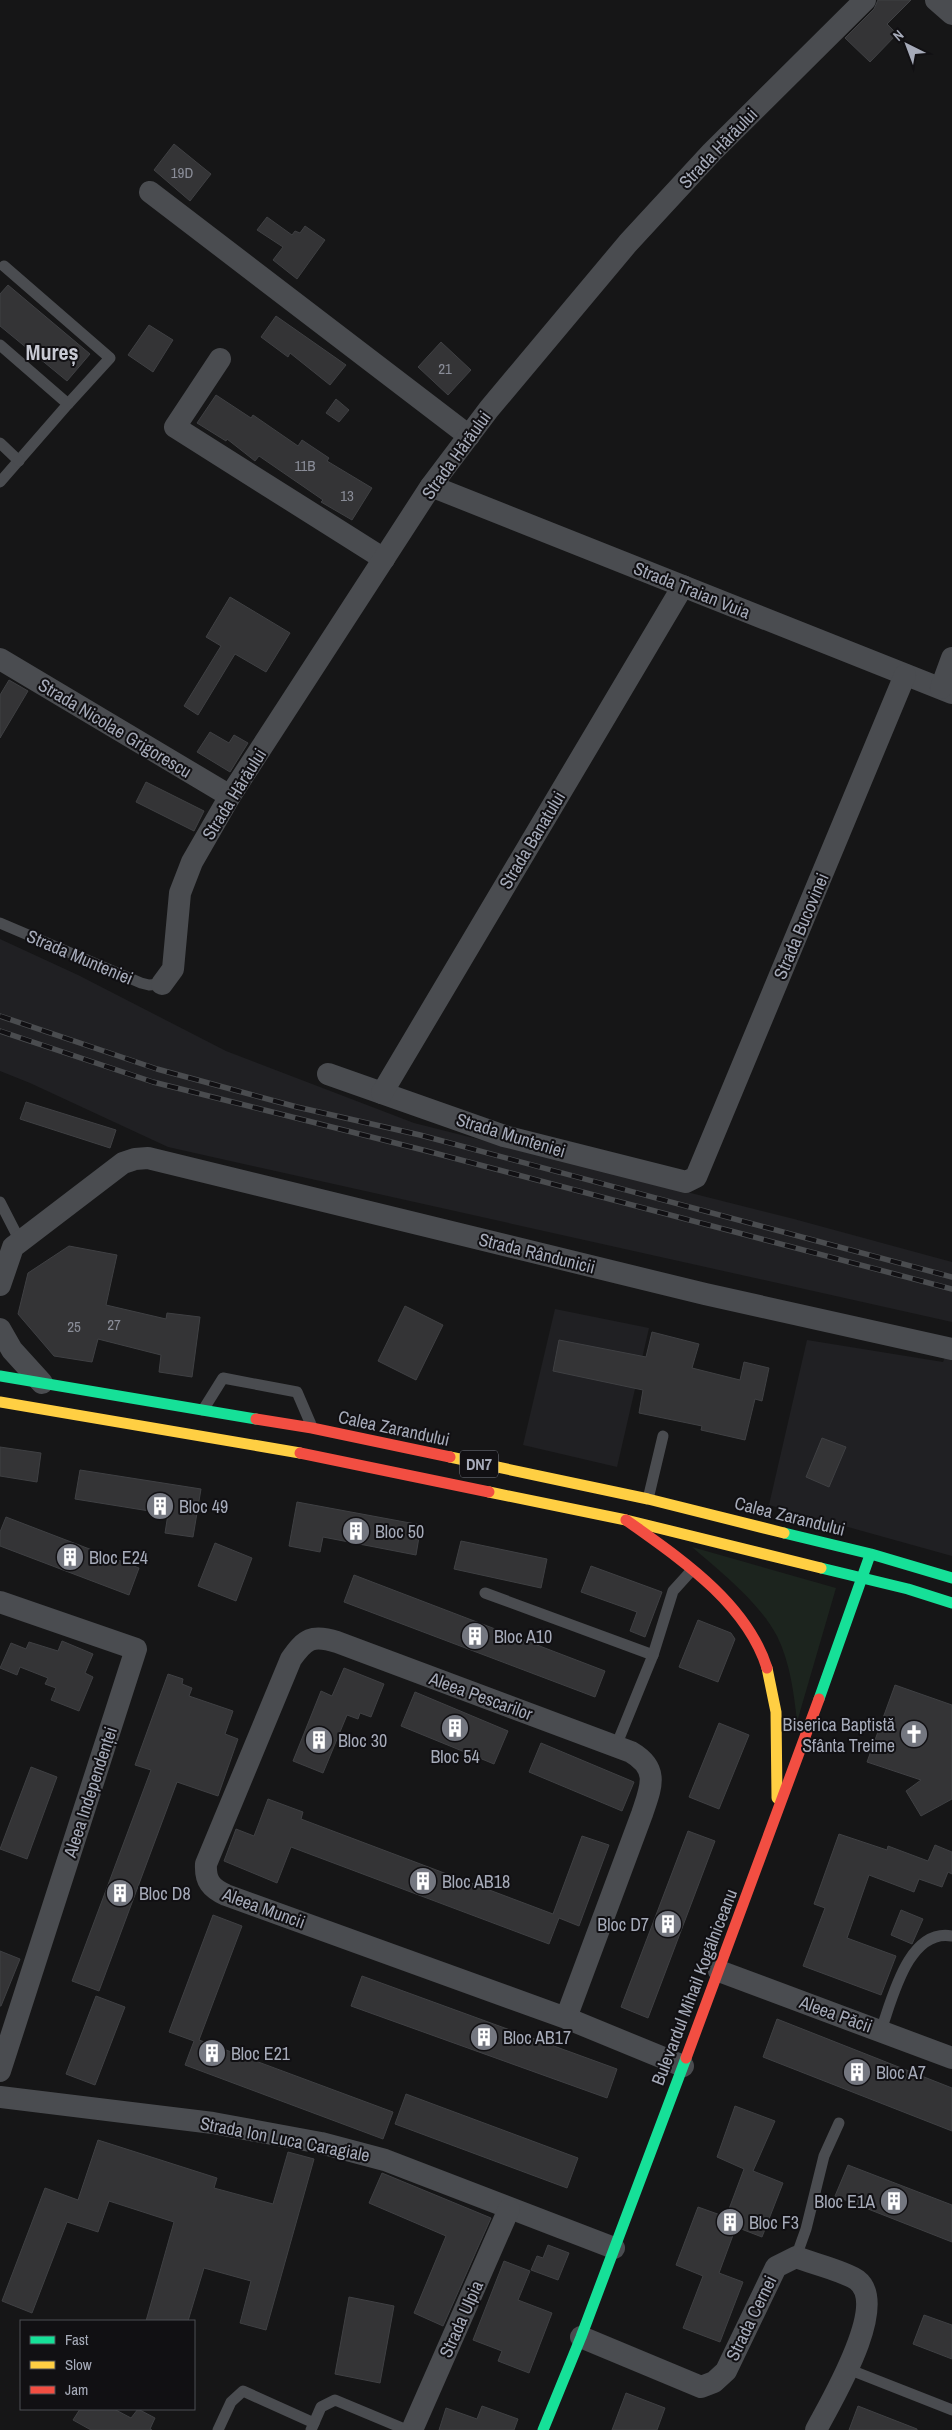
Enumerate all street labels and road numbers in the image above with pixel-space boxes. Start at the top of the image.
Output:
street label: Strada Hărăului [673,102,763,194]
street label: Strada Hărăului [416,406,496,504]
street label: Strada Traian Vuia [630,555,754,625]
street label: Strada Nicolae Grigorescu [34,672,196,784]
street label: Strada Hărăului [196,744,272,844]
street label: Strada Banatului [493,786,571,894]
street label: Strada Bucovinei [767,869,835,983]
street label: Strada Munteniei [23,923,137,991]
street label: Strada Munteniei [453,1106,569,1164]
street label: Strada Rândunicii [476,1226,598,1280]
street label: Calea Zarandului [336,1404,452,1452]
road number: DN7 [460,1450,498,1478]
street label: Calea Zarandului [732,1490,848,1542]
street label: Aleea Pescarilor [425,1665,536,1726]
street label: Aleea Independenței [57,1723,123,1862]
street label: Aleea Muncii [218,1881,309,1934]
street label: Bulevardul Mihail Kogălniceanu [645,1885,743,2089]
street label: Aleea Păcii [795,1989,876,2039]
street label: Strada Ion Luca Caragiale [198,2110,372,2168]
street label: Strada Cernei [720,2271,782,2365]
street label: Strada Ulpia [433,2276,489,2362]

